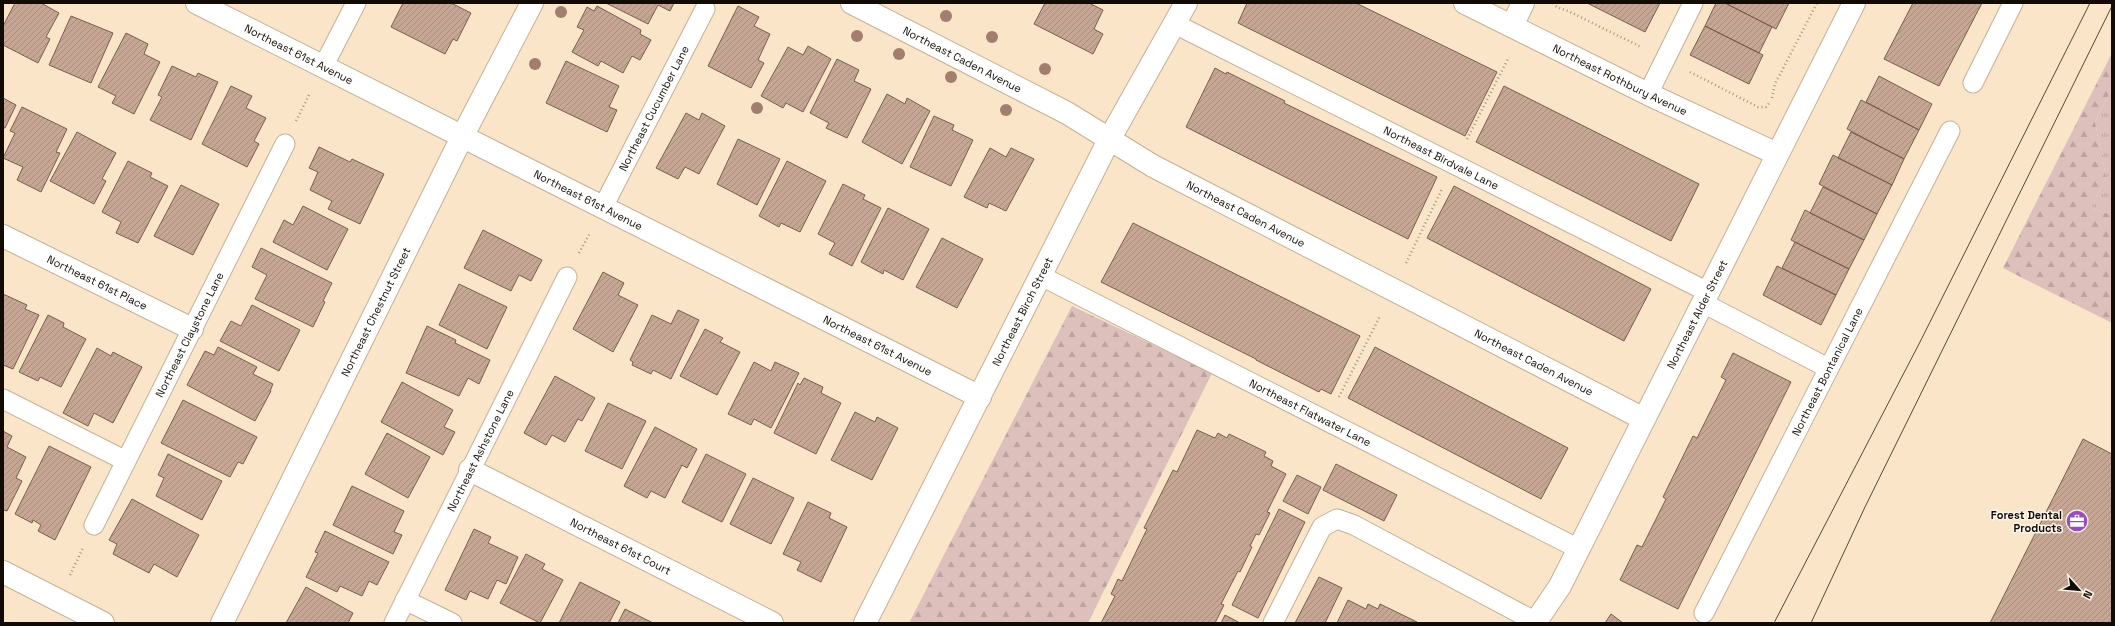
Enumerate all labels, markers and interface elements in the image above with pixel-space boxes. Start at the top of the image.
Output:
street label: Northeast 61st Avenue [242,21,356,87]
street label: Northeast Caden Avenue [901,23,1024,96]
street label: Northeast Rothbury Avenue [1550,41,1690,118]
street label: Northeast Cucumber Lane [616,43,692,173]
street label: Northeast Birdvale Lane [1381,123,1501,193]
street label: Northeast 61st Avenue [531,167,645,233]
street label: Northeast Caden Avenue [1184,177,1308,250]
street label: Northeast Chestnut Street [338,245,413,379]
street label: Northeast 61st Place [45,252,150,313]
street label: Northeast Birch Street [989,255,1056,368]
street label: Northeast Alder Street [1664,257,1730,371]
street label: Northeast Claystone Lane [152,270,227,399]
street label: Northeast Bontanical Lane [1789,305,1866,438]
street label: Northeast 61st Avenue [821,312,934,379]
street label: Northeast Caden Avenue [1472,326,1596,399]
street label: Northeast Flatwater Lane [1247,376,1374,449]
street label: Northeast Ashstone Lane [444,387,517,514]
place label: Forest Dental Products [1991,508,2062,535]
office icon: Forest Dental Products [2064,508,2090,534]
street label: Northeast 61st Court [568,515,674,578]
north arrow [2059,570,2099,610]
text: N [2080,588,2096,601]

